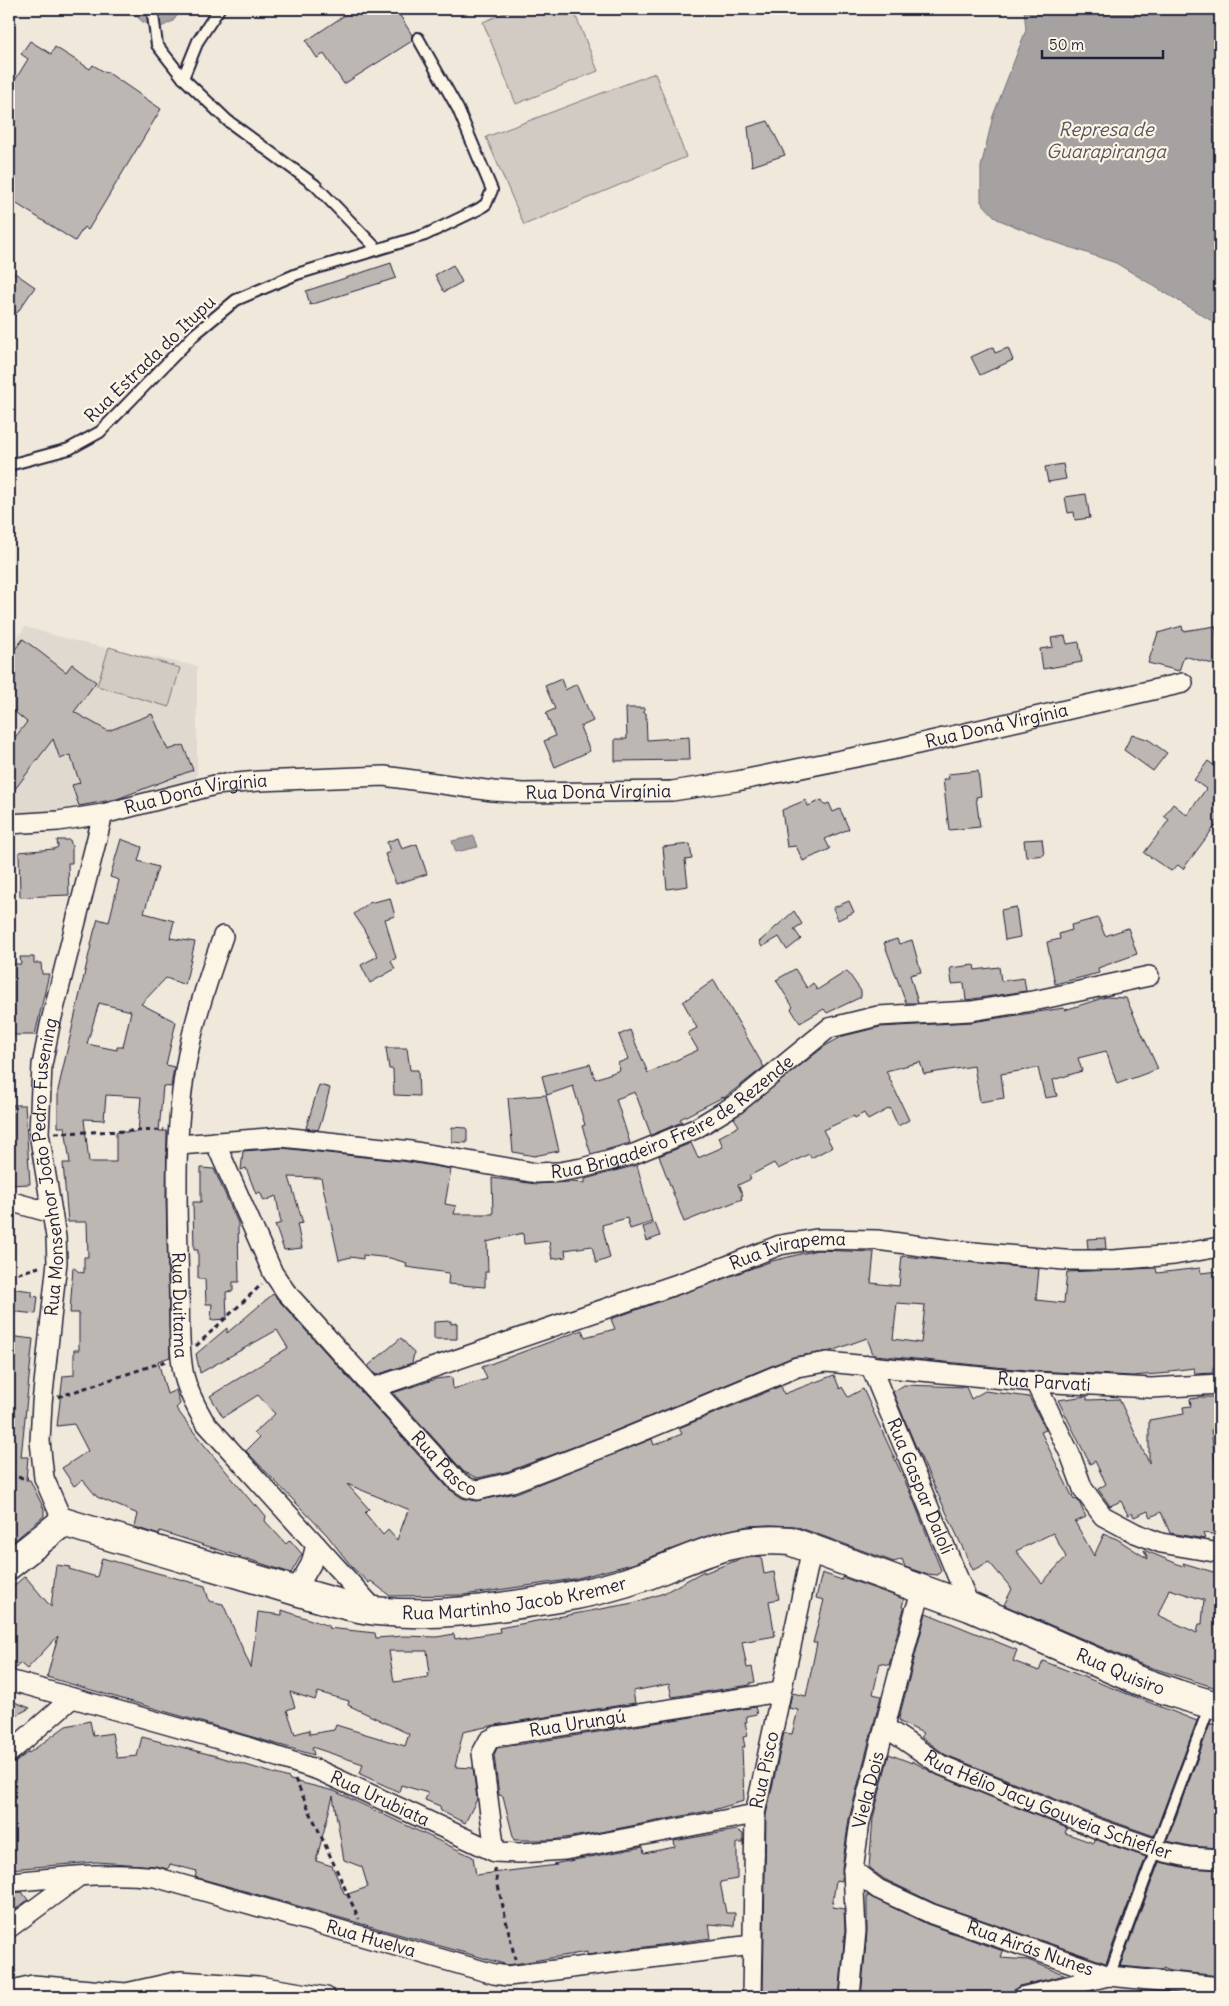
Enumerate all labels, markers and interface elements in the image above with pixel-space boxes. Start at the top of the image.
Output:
scale bar [1042,28,1163,60]
text: 50 m [1049,35,1084,54]
water label: Represa de Guarapiranga [1046,117,1167,163]
street label: Rua Estrada do Itupu [79,290,220,427]
street label: Rua Doná Virgínia [923,698,1070,753]
street label: Rua Doná Virgínia [122,769,268,819]
street label: Rua Doná Virgínia [525,779,671,804]
street label: Rua Monsenhor João Pedro Fusening [27,1015,68,1317]
street label: Rua Brigadeiro Freire de Rezende [550,1050,798,1183]
street label: Rua Ivirapema [726,1227,846,1275]
street label: Rua Duitama [167,1252,193,1359]
street label: Rua Parvati [996,1366,1091,1396]
street label: Rua Gaspar Daloli [882,1414,959,1557]
street label: Rua Pasco [406,1426,478,1500]
street label: Rua Martinho Jacob Kremer [402,1571,630,1624]
street label: Rua Quisiro [1073,1643,1168,1700]
street label: Rua Urungú [528,1704,627,1742]
street label: Rua Pisco [744,1729,783,1811]
street label: Rua Hélio Jacy Gouveia Schiefler [920,1745,1175,1864]
street label: Viela Dois [847,1749,889,1830]
street label: Rua Urubiata [327,1765,433,1831]
street label: Rua Huelva [324,1915,419,1962]
street label: Rua Airás Nunes [964,1915,1097,1981]

